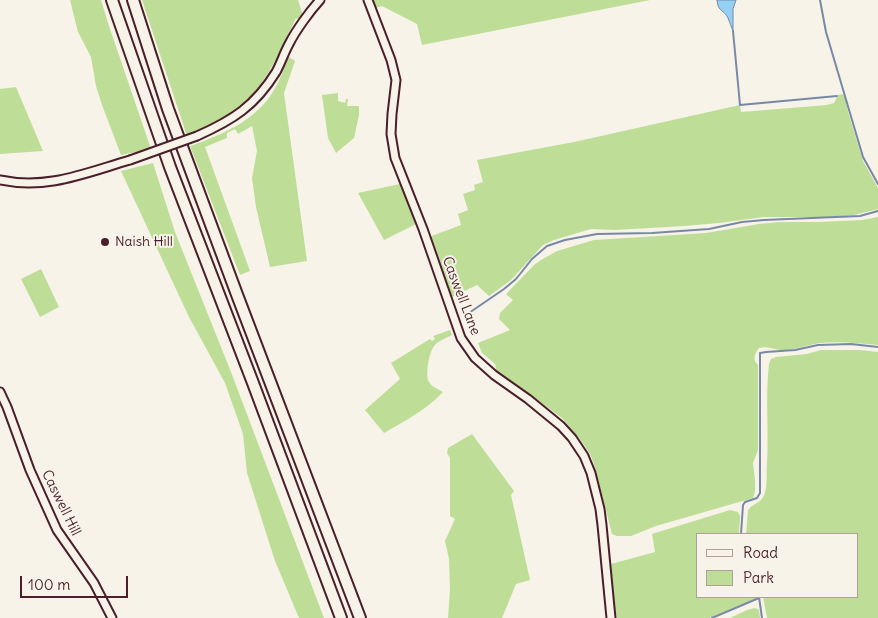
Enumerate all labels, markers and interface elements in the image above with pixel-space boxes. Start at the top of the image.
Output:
place label: Naish Hill [115,234,173,250]
marker: Naish Hill [99,236,111,248]
street label: Caswell Lane [438,254,484,338]
street label: Caswell Hill [38,467,84,539]
legend [696,533,858,598]
text: Road [743,543,778,562]
scale bar [22,566,130,598]
text: Park [743,568,774,587]
text: 100 m [28,575,70,594]

